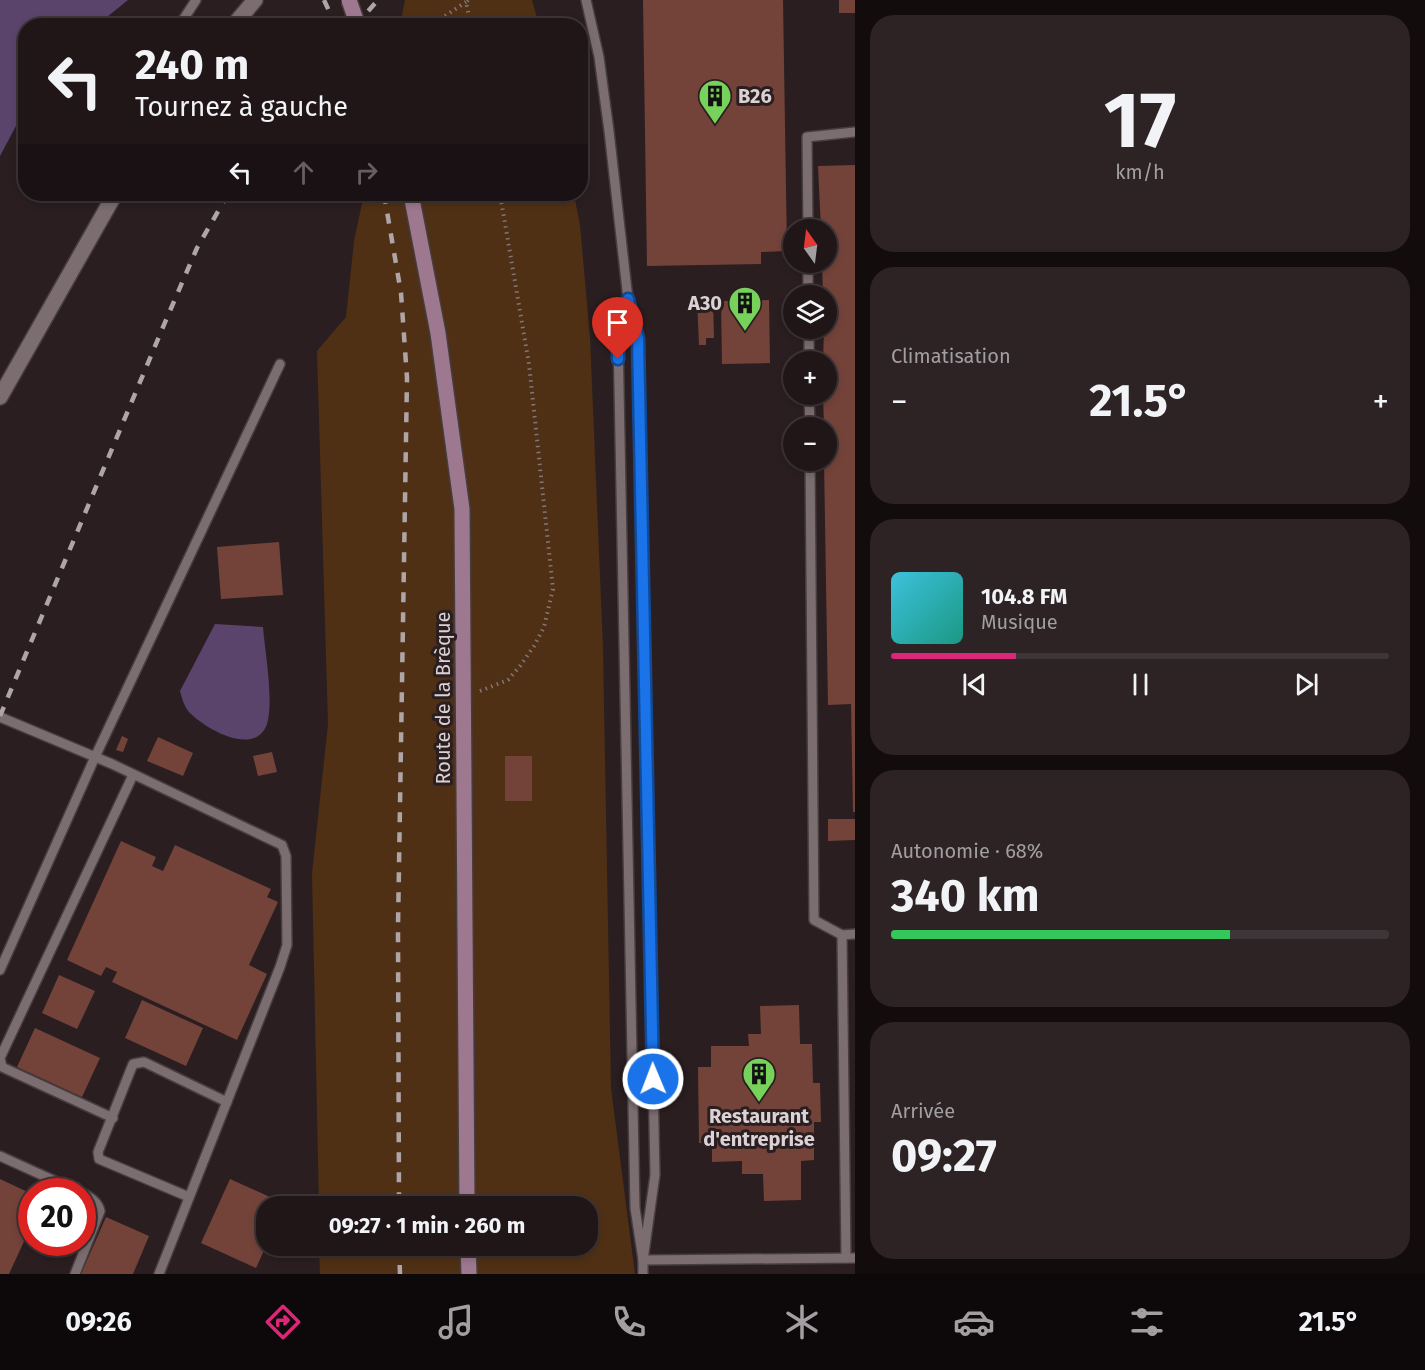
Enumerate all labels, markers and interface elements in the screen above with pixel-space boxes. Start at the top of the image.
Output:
text: 240 m [135,40,249,90]
icon: left [36,42,114,120]
text: 17 [1104,74,1176,168]
building icon: B26 [697,78,733,125]
place label: B26 [738,84,772,108]
text: Tournez à gauche [135,91,348,123]
icon: left [224,156,257,189]
icon: ahead [287,156,320,189]
icon: right [350,156,383,189]
text: km/h [1115,160,1165,184]
north arrow [783,219,837,273]
map controls [783,219,837,471]
building icon: A30 [727,285,763,332]
button: layers [783,285,837,339]
place label: A30 [687,291,722,315]
pin [592,297,643,359]
icon: arrive [601,306,634,339]
text: Climatisation [891,344,1011,368]
button: + [783,351,837,405]
text: 21.5° [1089,374,1191,428]
text: − [891,382,908,422]
text: + [1373,382,1389,422]
button: − [783,417,837,471]
text: 104.8 FM [981,583,1067,610]
text: Musique [981,610,1058,634]
street label: Route de la Brèque [431,611,455,785]
icon: previous [958,668,991,701]
icon: pause [1124,668,1157,701]
icon: next [1290,668,1323,701]
text: Autonomie · 68% [891,839,1043,863]
text: 340 km [891,869,1040,923]
position arrow [621,1047,685,1111]
building icon: Restaurant d'entreprise [741,1056,777,1103]
text: Arrivée [891,1099,955,1123]
place label: Restaurant d'entreprise [703,1104,815,1151]
text: 09:27 [891,1129,997,1183]
speed limit sign: 20 [18,1178,96,1256]
text: 09:27 · 1 min · 260 m [329,1212,525,1239]
icon: directions [262,1301,304,1343]
icon: music [435,1301,477,1343]
icon: phone [608,1301,650,1343]
icon: climate [781,1301,823,1343]
icon: car [953,1301,995,1343]
icon: filters [1126,1301,1168,1343]
text: 09:26 [65,1306,132,1338]
text: 21.5° [1299,1306,1360,1338]

